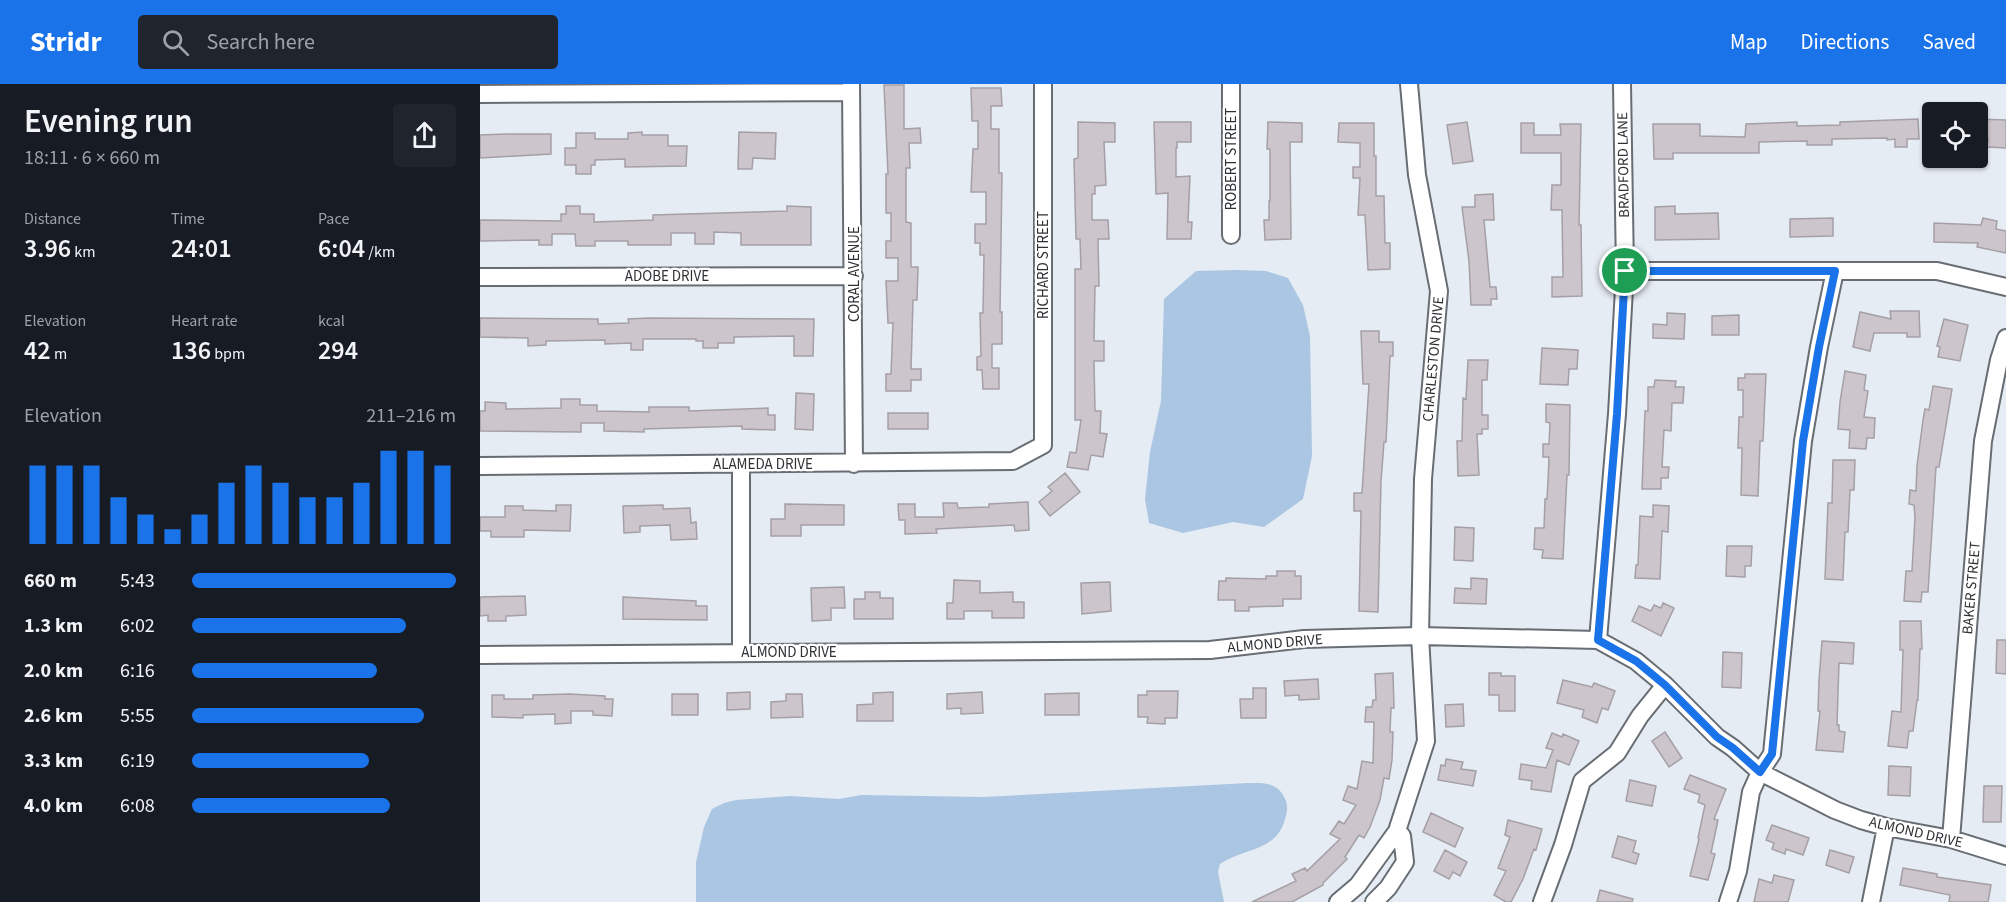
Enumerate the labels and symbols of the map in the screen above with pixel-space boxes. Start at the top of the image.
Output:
street label: ROBERT STREET [1221,108,1242,210]
street label: BRADFORD LANE [1612,112,1635,218]
street label: RICHARD STREET [1033,211,1054,319]
street label: CORAL AVENUE [844,226,865,322]
pin [1599,245,1650,296]
street label: ADOBE DRIVE [625,266,709,287]
street label: CHARLESTON DRIVE [1418,295,1449,423]
street label: ALAMEDA DRIVE [713,454,813,475]
street label: BAKER STREET [1957,541,1986,635]
street label: ALMOND DRIVE [1227,629,1324,658]
street label: ALMOND DRIVE [741,642,837,663]
street label: ALMOND DRIVE [1867,812,1965,853]

